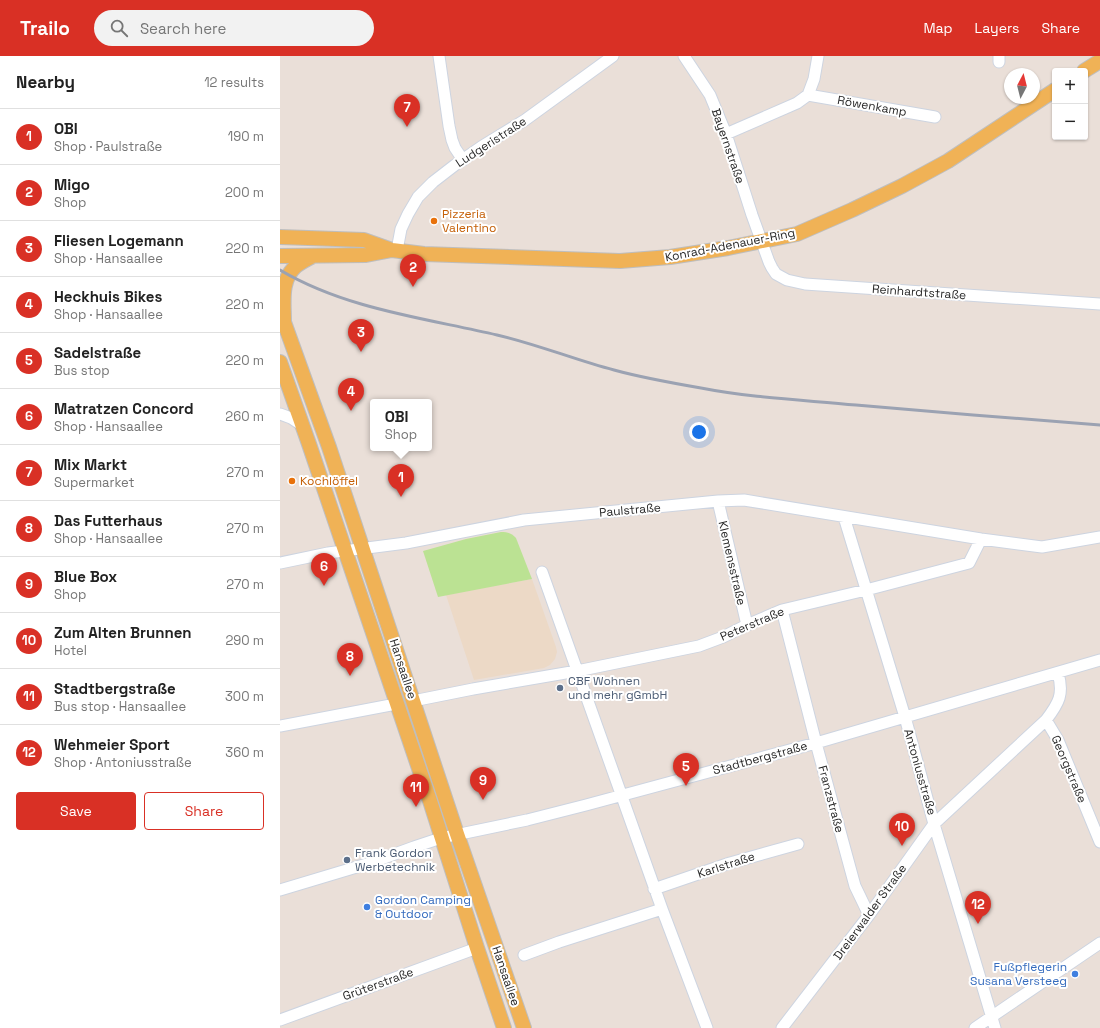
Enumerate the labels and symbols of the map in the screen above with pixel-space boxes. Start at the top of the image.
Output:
north arrow [1004,68,1040,104]
street label: Röwenkamp [836,92,908,120]
pin: 7 [394,94,420,127]
street label: Bayernstraße [708,106,748,186]
street label: Ludgeristraße [452,113,530,171]
place label: Pizzeria Valentino [442,206,496,236]
marker: Pizzeria Valentino [429,216,439,226]
street label: Konrad-Adenauer-Ring [664,225,796,265]
pin: 2 [400,254,426,287]
street label: Reinhardtstraße [871,281,967,303]
pin: 3 [348,319,374,352]
pin: 4 [338,378,364,411]
your location [689,422,709,442]
pin: 1 [388,464,414,497]
place label: Kochlöffel [300,473,358,489]
marker: Kochlöffel [287,476,297,486]
street label: Paulstraße [599,499,661,521]
street label: Klemensstraße [715,519,749,607]
pin: 6 [311,553,337,586]
street label: Peterstraße [717,603,787,645]
street label: Hansaallee [386,637,420,701]
pin: 8 [337,643,363,676]
place label: CBF Wohnen und mehr gGmbH [568,673,667,703]
marker: CBF Wohnen und mehr gGmbH [555,683,565,693]
street label: Antoniusstraße [900,727,940,817]
street label: Georgstraße [1048,733,1090,805]
street label: Stadtbergstraße [711,738,809,778]
pin: 5 [673,753,699,786]
street label: Franzstraße [814,764,848,834]
pin: 9 [470,767,496,800]
pin: 11 [403,774,429,807]
pin: 10 [889,813,915,846]
place label: Frank Gordon Werbetechnik [355,845,436,875]
street label: Karlstraße [695,848,757,882]
marker: Frank Gordon Werbetechnik [342,855,352,865]
street label: Dreierwalder Straße [830,861,910,963]
pin: 12 [965,891,991,924]
place label: Gordon Camping & Outdoor [375,892,471,922]
marker: Gordon Camping & Outdoor [362,902,372,912]
street label: Hansaallee [488,944,524,1008]
place label: Fußpflegerin Susana Versteeg [970,959,1067,989]
street label: Grüterstraße [340,964,416,1004]
marker: Fußpflegerin Susana Versteeg [1070,969,1080,979]

